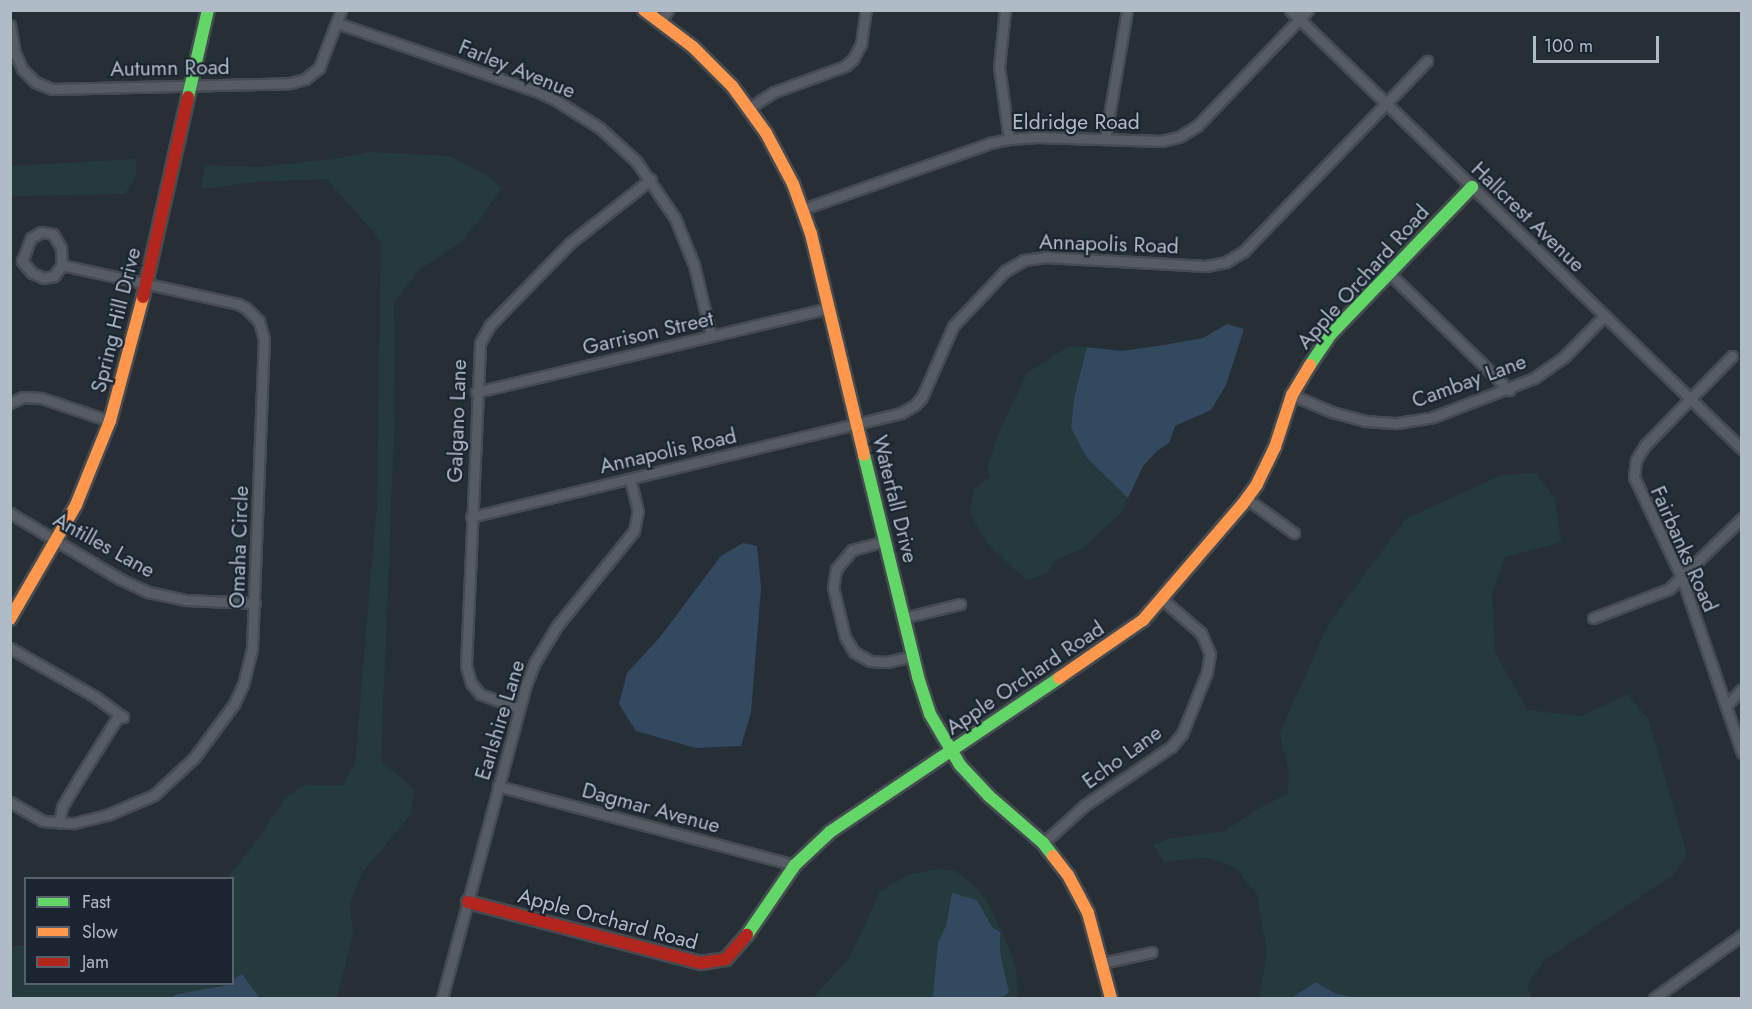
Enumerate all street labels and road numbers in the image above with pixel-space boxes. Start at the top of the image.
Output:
street label: Farley Avenue [455,34,579,104]
street label: Autumn Road [110,54,230,82]
street label: Eldridge Road [1012,109,1140,135]
street label: Hallcrest Avenue [1466,157,1590,277]
street label: Apple Orchard Road [1292,200,1434,354]
street label: Annapolis Road [1039,229,1179,259]
street label: Spring Hill Drive [86,245,146,395]
street label: Garrison Street [580,306,716,360]
street label: Cambay Lane [1408,349,1530,413]
street label: Galgano Lane [442,359,472,483]
street label: Annapolis Road [597,423,739,479]
street label: Waterfall Drive [867,433,923,565]
street label: Fairbanks Road [1645,482,1723,616]
street label: Omaha Circle [224,485,254,609]
street label: Antilles Lane [49,507,159,583]
street label: Apple Orchard Road [941,616,1109,740]
street label: Earlshire Lane [470,657,530,783]
street label: Echo Lane [1077,720,1167,794]
street label: Dagmar Avenue [579,777,723,839]
street label: Apple Orchard Road [515,883,701,955]

